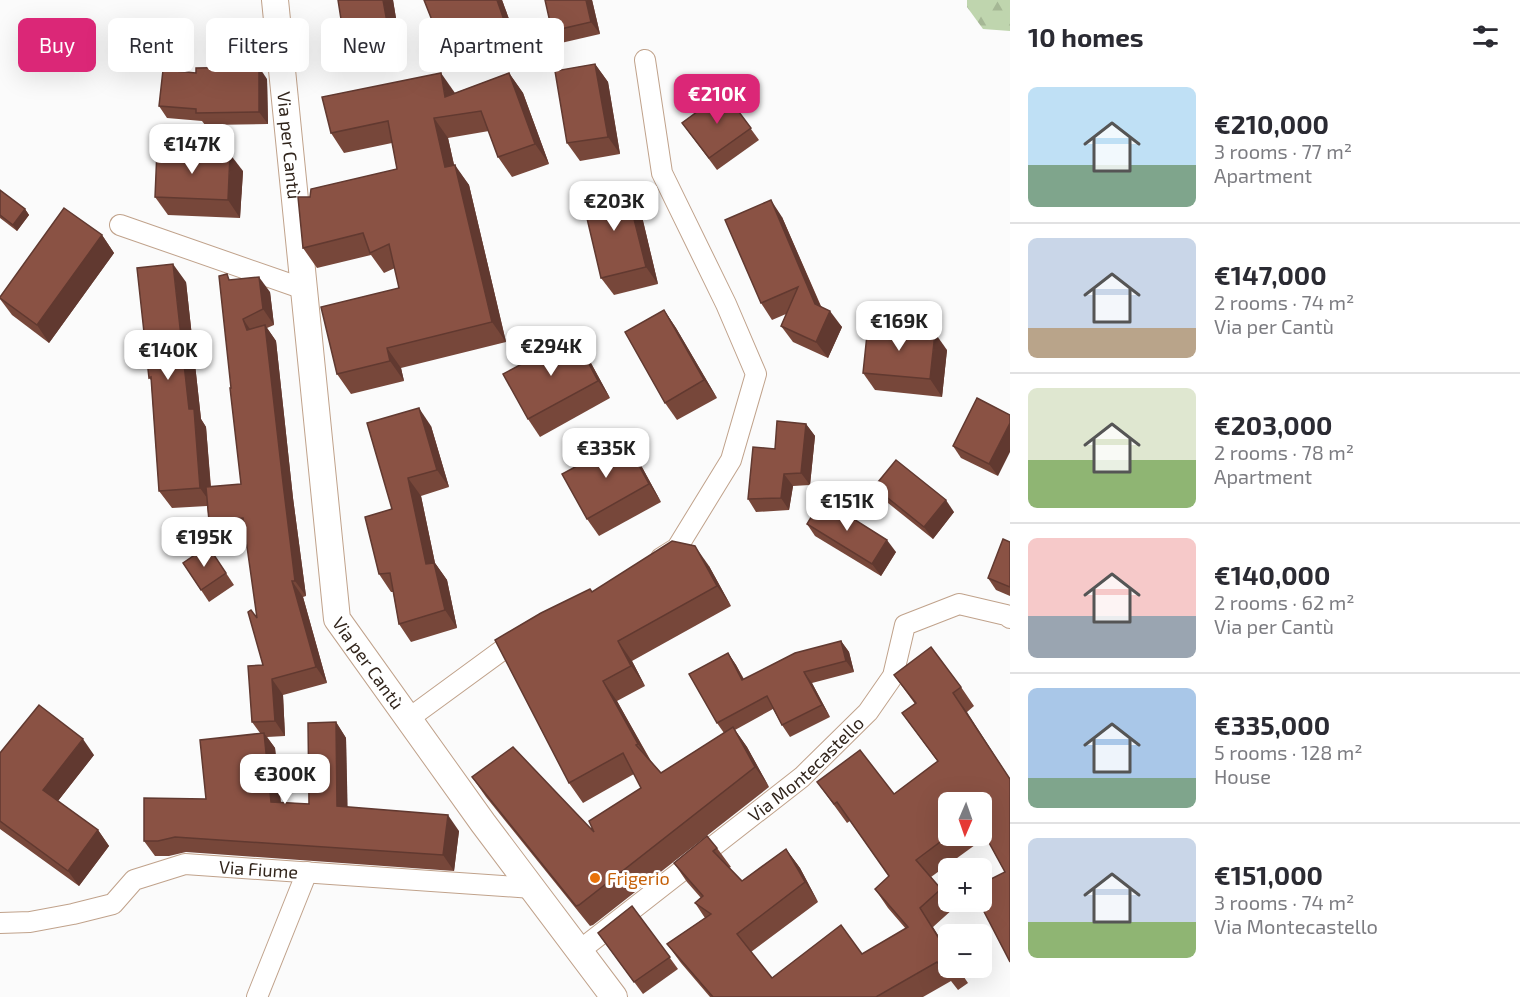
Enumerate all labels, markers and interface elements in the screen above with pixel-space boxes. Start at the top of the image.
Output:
chip: Buy [18,18,96,72]
chip: Rent [108,18,194,72]
chip: Filters [206,18,309,72]
chip: New [321,18,407,72]
chip: Apartment [419,18,564,72]
icon: filters [1469,20,1502,53]
text: 10 homes [1028,21,1144,52]
pin: €210K [675,74,759,125]
text: €210K [688,81,746,105]
street label: Via per Cantù [273,90,306,200]
text: €210,000 [1214,108,1329,139]
icon: home [1076,111,1148,183]
pin: €147K [150,124,234,175]
text: €147K [163,131,221,155]
text: 3 rooms · 77 m² [1214,139,1352,163]
text: Apartment [1214,163,1312,187]
pin: €203K [572,181,656,232]
text: €203K [583,188,645,212]
text: €147,000 [1214,259,1327,290]
icon: home [1076,262,1148,334]
text: 2 rooms · 74 m² [1214,290,1354,314]
pin: €169K [857,301,941,352]
text: €169K [870,308,928,332]
text: Via per Cantù [1214,314,1334,338]
pin: €294K [509,326,593,377]
pin: €140K [126,330,210,381]
text: €294K [520,333,582,357]
text: €140K [138,337,198,361]
text: €203,000 [1214,409,1332,440]
icon: home [1076,412,1148,484]
pin: €335K [564,428,648,479]
text: €335K [576,435,636,459]
text: 2 rooms · 78 m² [1214,440,1354,464]
text: Apartment [1214,464,1312,488]
pin: €151K [805,481,889,532]
text: €151K [820,488,874,512]
pin: €195K [162,517,246,568]
text: €195K [176,524,233,548]
text: €140,000 [1214,559,1330,590]
icon: home [1076,562,1148,634]
text: 2 rooms · 62 m² [1214,590,1354,614]
street label: Via per Cantù [328,612,409,713]
text: Via per Cantù [1214,614,1334,638]
text: €335,000 [1214,709,1330,740]
street label: Via Montecastello [743,712,868,826]
icon: home [1076,712,1148,784]
text: 5 rooms · 128 m² [1214,740,1363,764]
pin: €300K [243,754,327,805]
text: €300K [254,761,316,785]
text: House [1214,764,1271,788]
north arrow [938,792,992,846]
map controls [938,792,992,978]
street label: Via Fiume [218,855,299,883]
button: + [938,858,992,912]
text: €151,000 [1214,859,1323,890]
icon: home [1076,862,1148,934]
place label: Frigerio [607,867,670,889]
marker: Frigerio [588,871,602,885]
text: 3 rooms · 74 m² [1214,890,1354,914]
text: Via Montecastello [1214,914,1378,938]
button: − [938,924,992,978]

